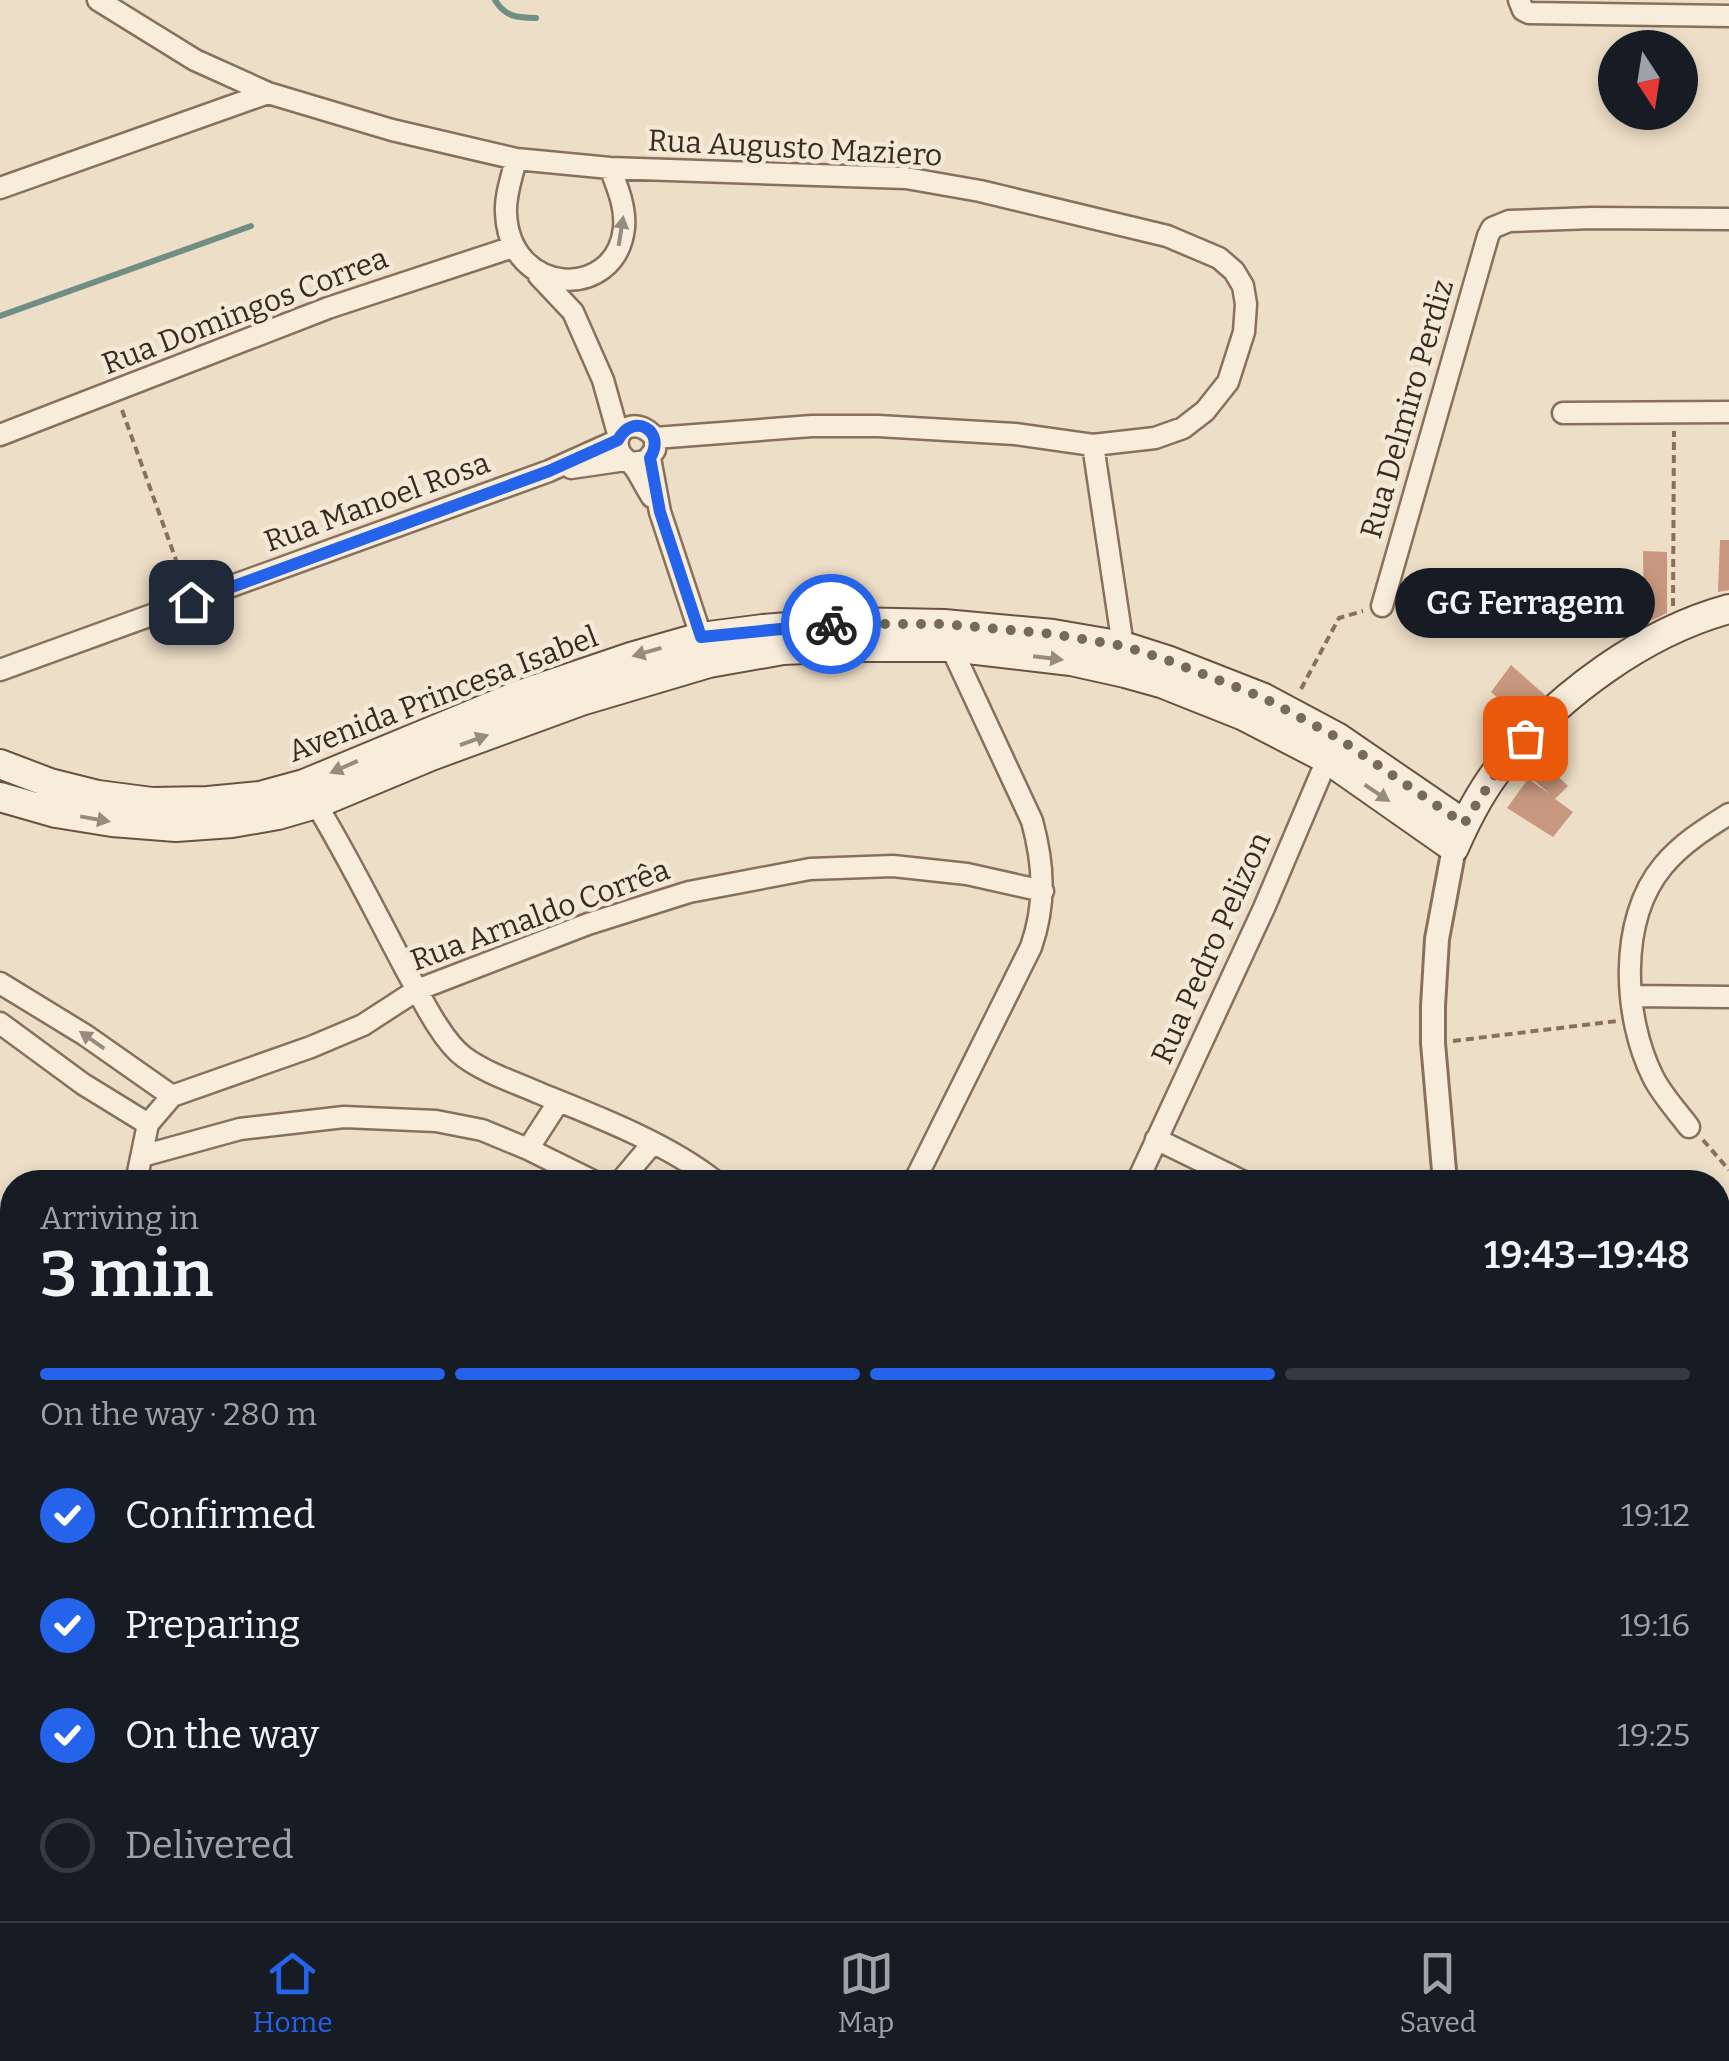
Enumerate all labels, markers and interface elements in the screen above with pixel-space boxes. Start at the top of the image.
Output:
north arrow [1598,30,1698,130]
map controls [1598,30,1698,130]
street label: Rua Augusto Maziero [647,122,943,174]
one-way arrow [613,215,629,246]
street label: Rua Domingos Correa [97,240,393,382]
street label: Rua Delmiro Perdiz [1353,275,1461,543]
street label: Rua Manoel Rosa [259,445,495,559]
pin [149,560,234,645]
callout: GG Ferragem [1395,568,1655,638]
courier [781,574,881,674]
icon: home [164,575,219,630]
text: GG Ferragem [1426,584,1624,622]
icon: bike [804,597,859,652]
street label: Avenida Princesa Isabel [283,618,603,770]
one-way arrow [632,645,663,661]
one-way arrow [1032,650,1064,666]
pin [1483,696,1568,781]
icon: bag [1498,711,1553,766]
one-way arrow [460,732,490,747]
one-way arrow [329,759,359,775]
one-way arrow [1364,783,1391,802]
one-way arrow [80,812,111,827]
street label: Rua Pedro Pelizon [1144,827,1278,1069]
street label: Rua Arnaldo Corrêa [406,851,674,979]
one-way arrow [79,1031,106,1050]
text: Arriving in [40,1199,199,1237]
text: 19:43–19:48 [1484,1232,1690,1278]
text: 3 min [40,1235,213,1313]
text: On the way · 280 m [40,1395,317,1433]
icon: check [40,1488,95,1543]
text: Confirmed [125,1492,315,1538]
text: 19:12 [1621,1496,1690,1534]
icon: check [40,1598,95,1653]
text: Preparing [125,1602,300,1648]
text: 19:16 [1620,1606,1690,1644]
icon: check [40,1708,95,1763]
text: On the way [125,1712,319,1758]
text: 19:25 [1617,1716,1690,1754]
text: Delivered [125,1822,294,1868]
tab: Home [253,1946,333,2039]
tab: Map [838,1946,894,2039]
tab: Saved [1399,1946,1476,2039]

